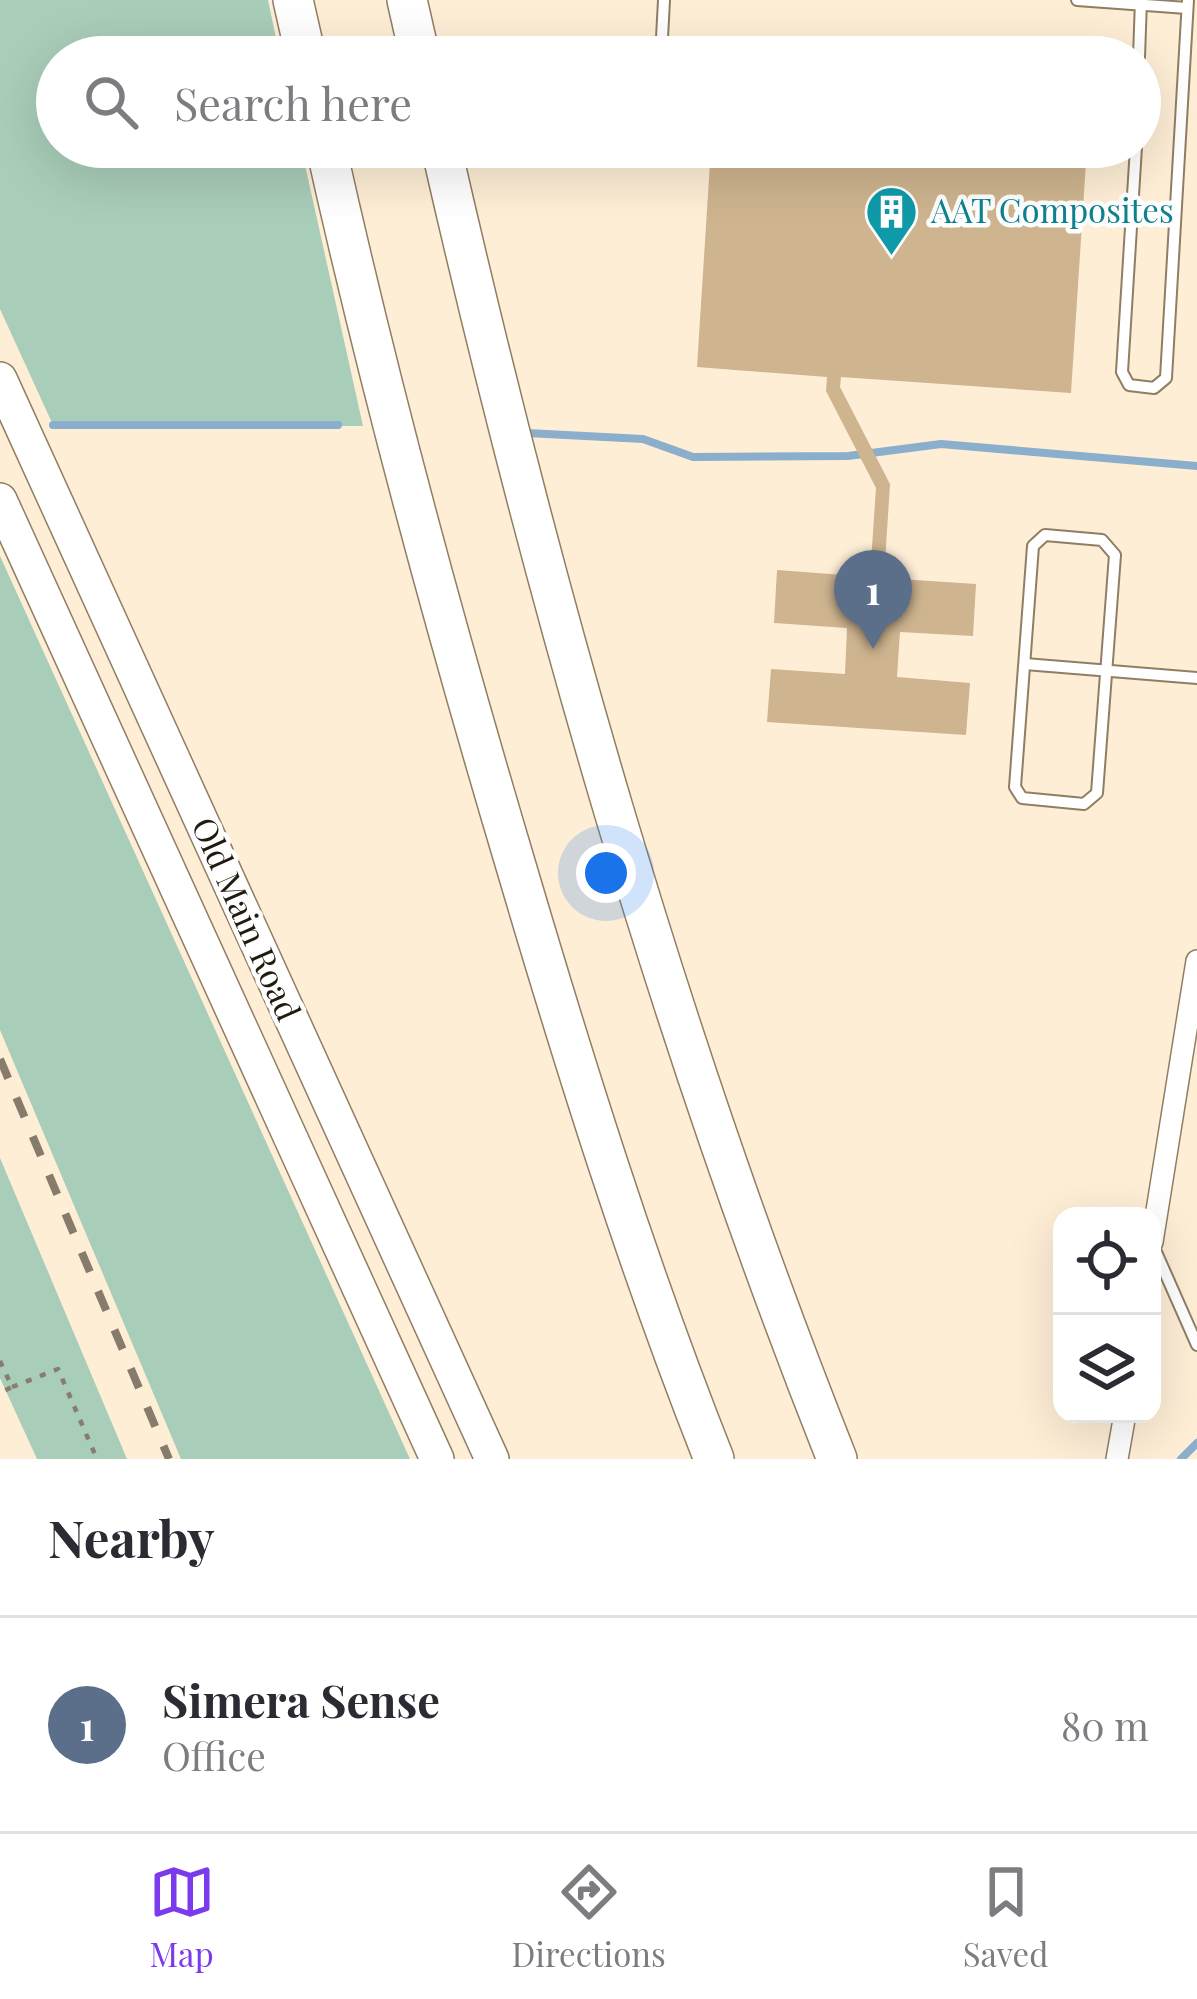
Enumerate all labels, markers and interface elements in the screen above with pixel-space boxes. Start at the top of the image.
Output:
search box [36,36,1161,168]
icon: search [78,69,144,135]
text: Search here [174,72,412,132]
building icon: AAT Composites [864,183,920,257]
place label: AAT Composites [930,187,1174,231]
pin: 1 [834,550,912,649]
street label: Old Main Road [183,810,312,1027]
your location [576,843,636,903]
map controls [1053,1207,1161,1423]
button: locate [1053,1207,1161,1315]
button: layers [1053,1315,1161,1423]
text: Nearby [48,1503,214,1571]
text: Simera Sense [162,1669,440,1729]
text: 1 [80,1699,94,1751]
text: 80 m [1061,1699,1149,1751]
text: Office [162,1729,266,1781]
tab: Map [149,1859,215,1975]
tab: Directions [512,1859,666,1975]
tab: Saved [963,1859,1049,1975]

